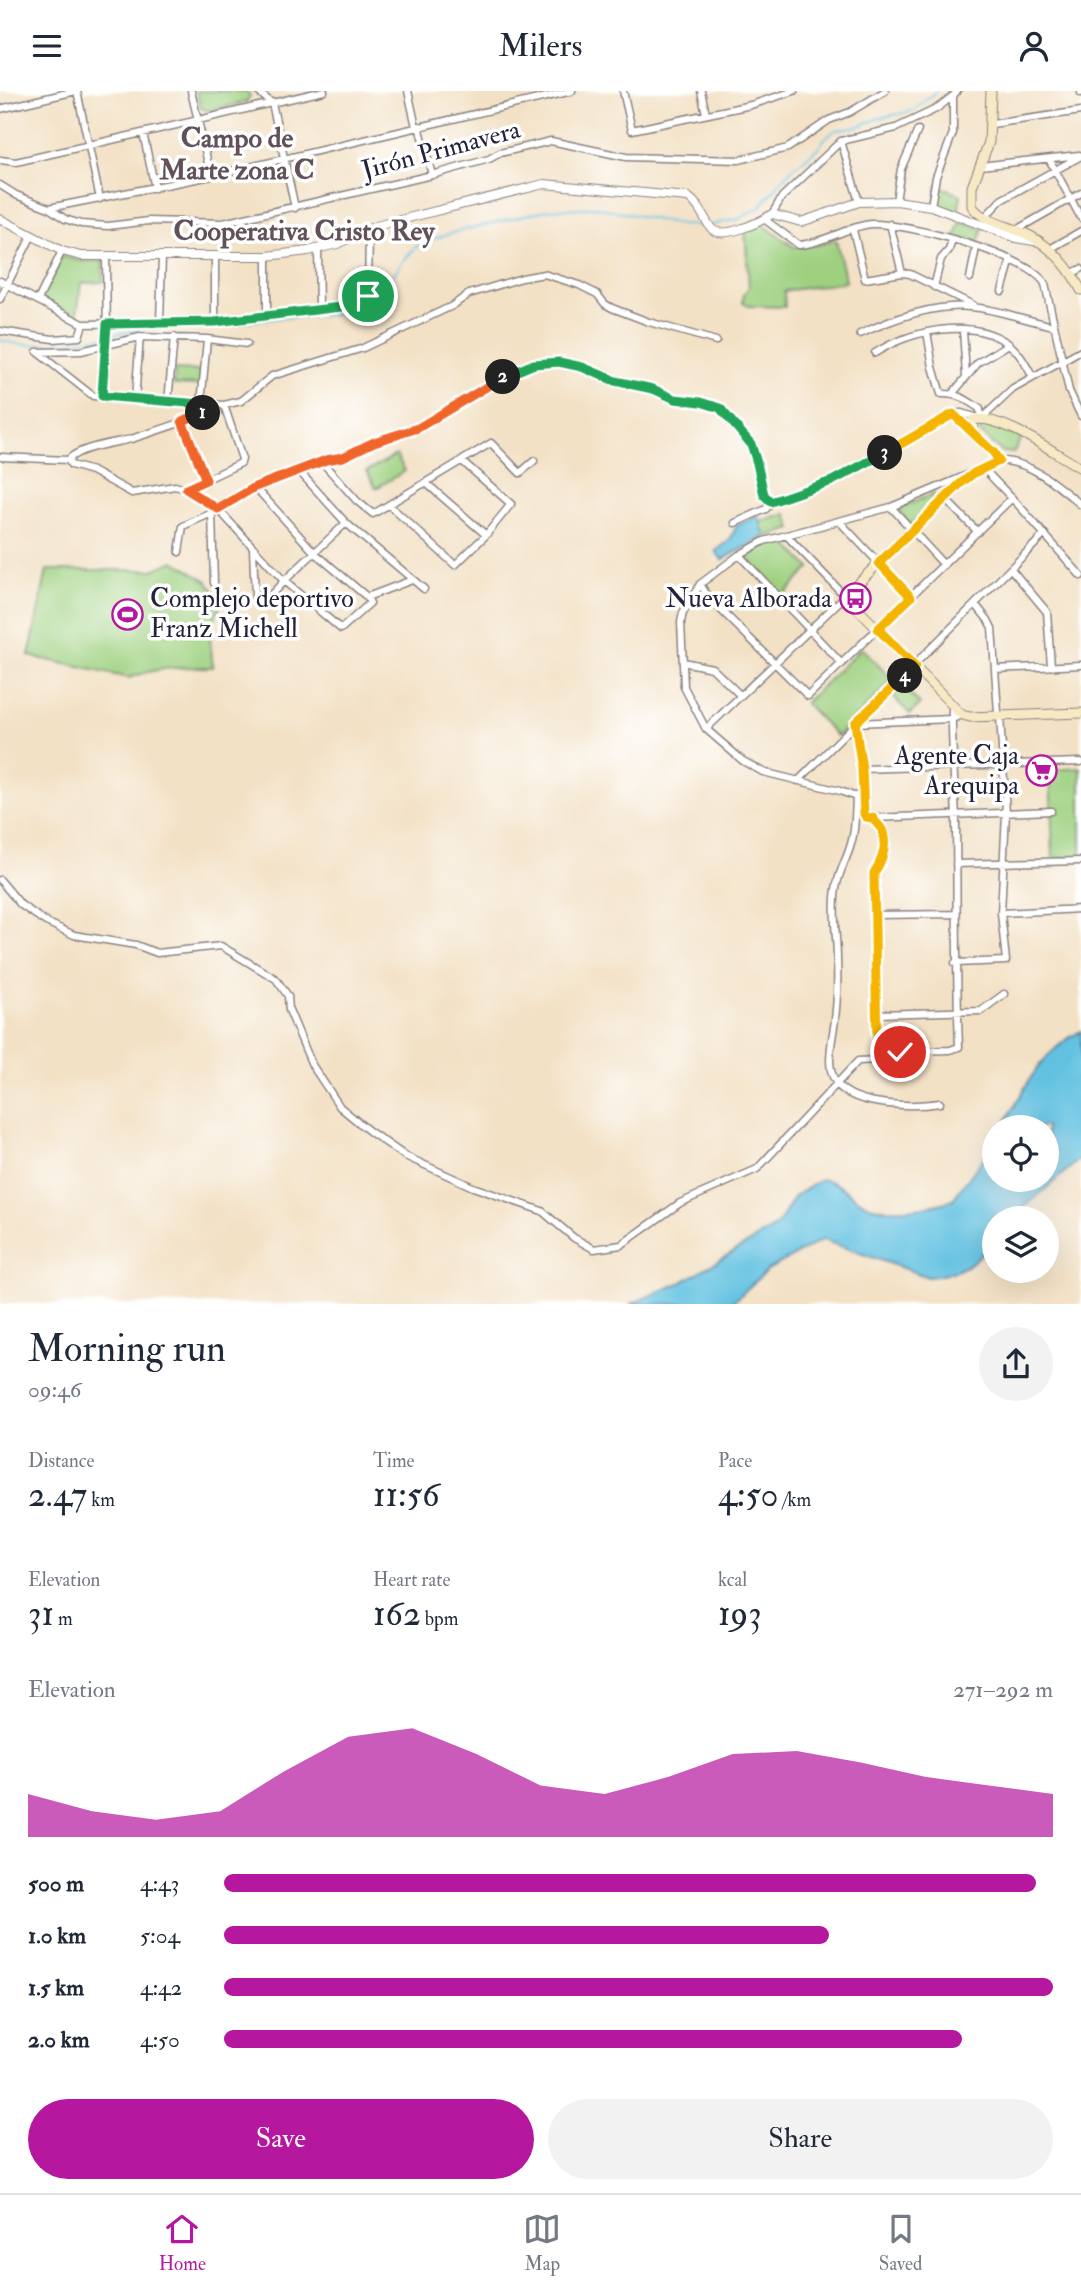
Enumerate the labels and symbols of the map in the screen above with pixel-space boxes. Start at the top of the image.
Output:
street label: Jirón Primavera [357,113,524,187]
district label: Campo de Marte zona C [159,121,314,188]
district label: Cooperativa Cristo Rey [174,214,436,249]
pin [338,266,398,326]
pin: 2 [486,359,520,395]
pin: 1 [186,395,220,431]
pin: 3 [868,435,903,471]
bus stop icon: Nueva Alborada [838,582,872,616]
place label: Complejo deportivo Franz Michell [150,583,354,645]
place label: Nueva Alborada [666,583,832,615]
sports icon: Complejo deportivo Franz Michell [110,597,144,631]
pin: 4 [888,659,922,693]
place label: Agente Caja Arequipa [893,740,1019,803]
supermarket icon: Agente Caja Arequipa [1025,754,1059,788]
pin [870,1022,930,1082]

